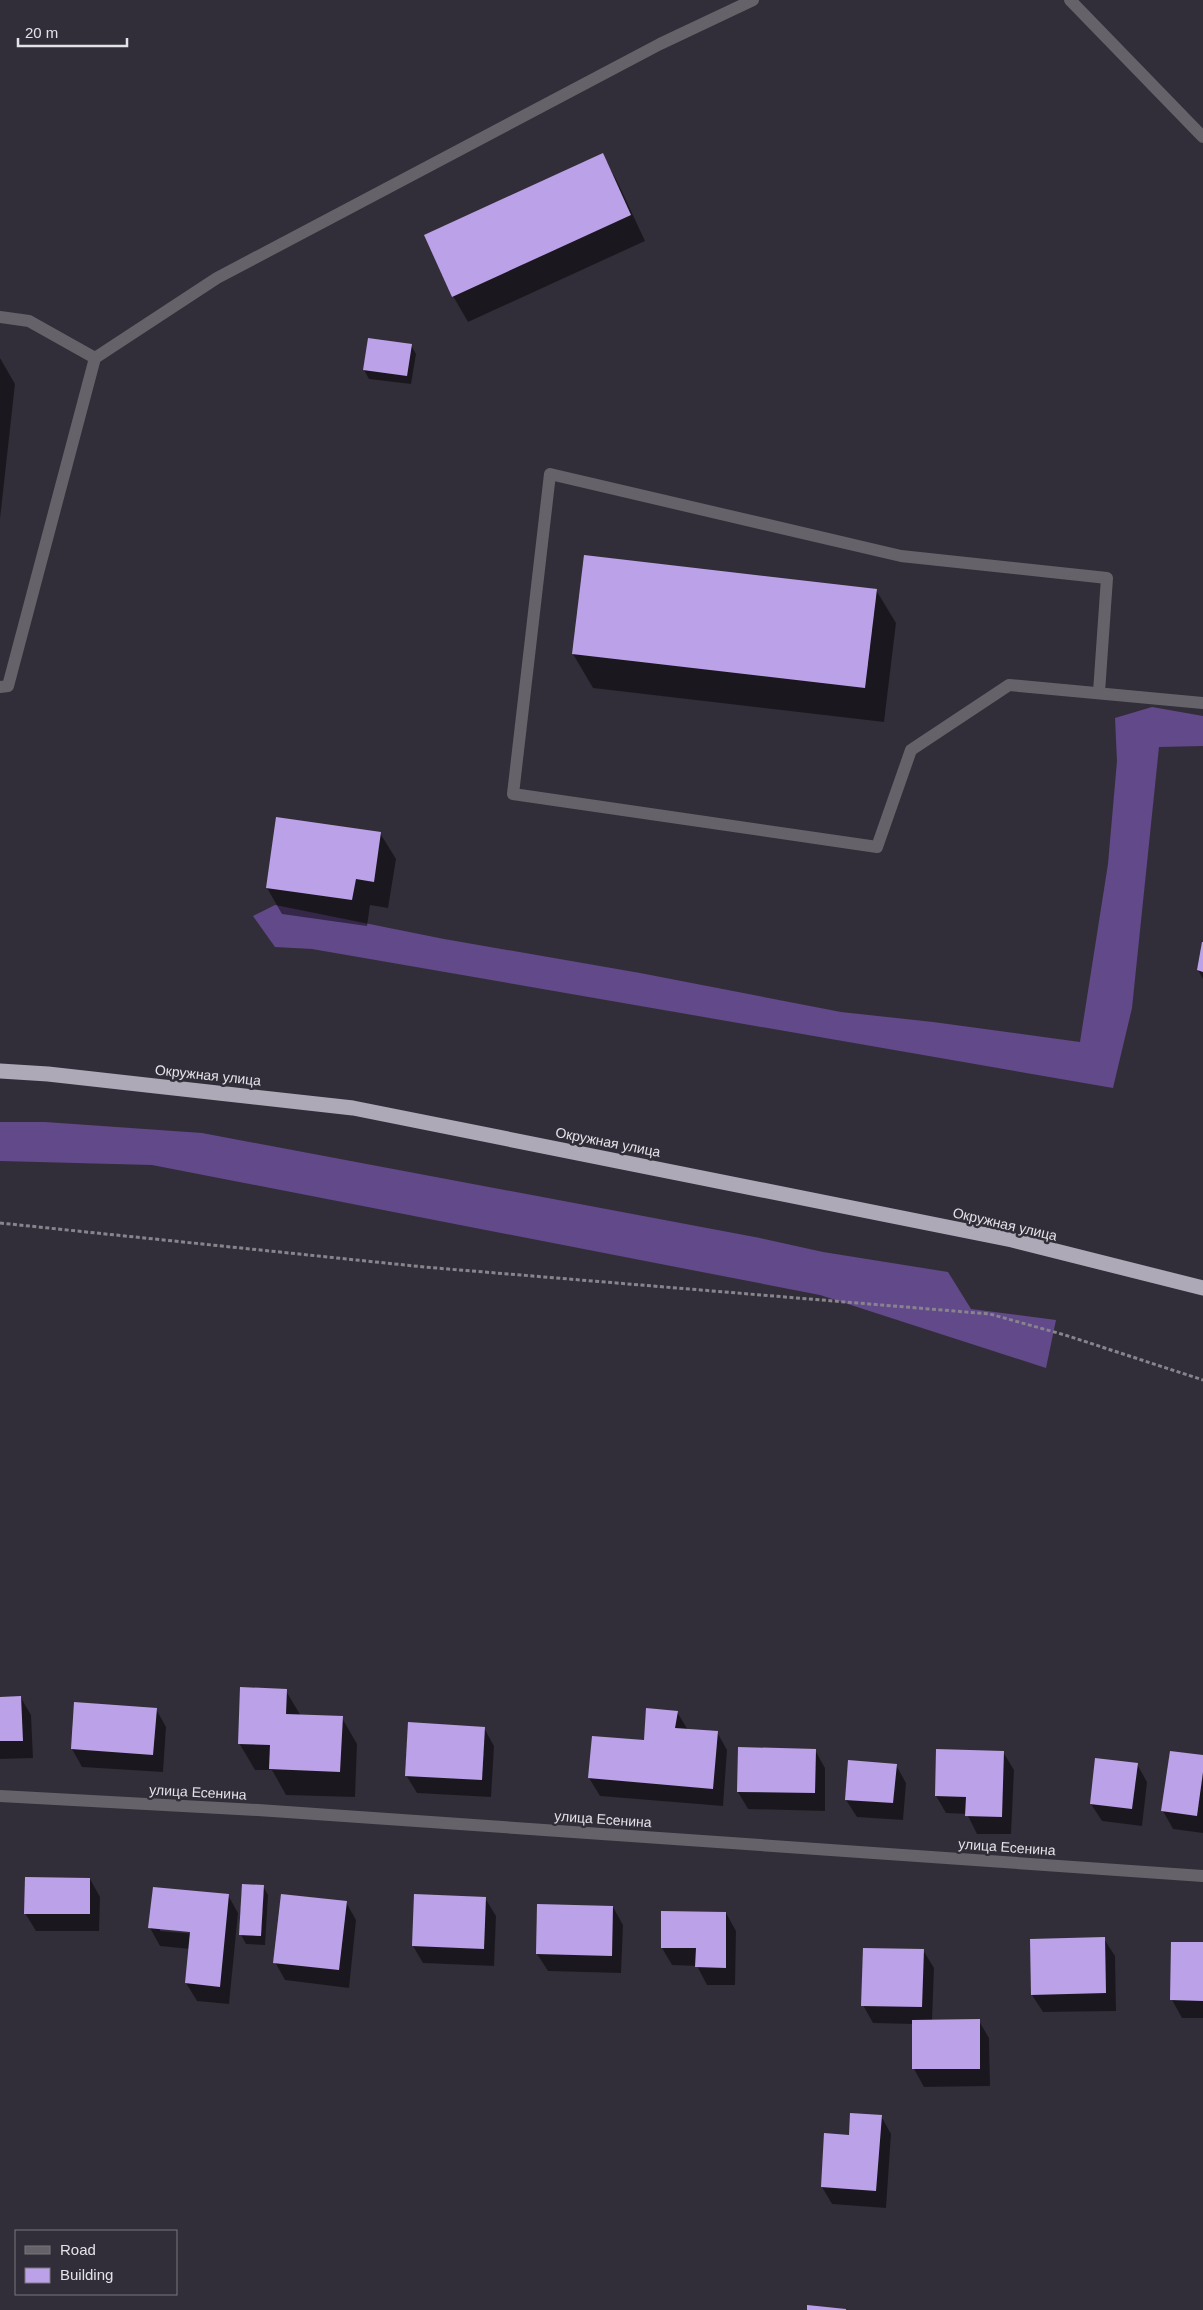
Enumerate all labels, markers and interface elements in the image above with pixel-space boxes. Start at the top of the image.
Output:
scale bar [18,15,126,47]
text: 20 m [25,24,58,41]
street label: Окружная улица [154,1061,262,1089]
street label: Окружная улица [554,1124,662,1160]
street label: Окружная улица [951,1204,1059,1244]
street label: улица Есенина [149,1781,247,1803]
street label: улица Есенина [554,1808,652,1830]
street label: улица Есенина [958,1836,1056,1858]
legend [15,2230,178,2295]
text: Road [60,2241,96,2258]
text: Building [60,2266,113,2283]

